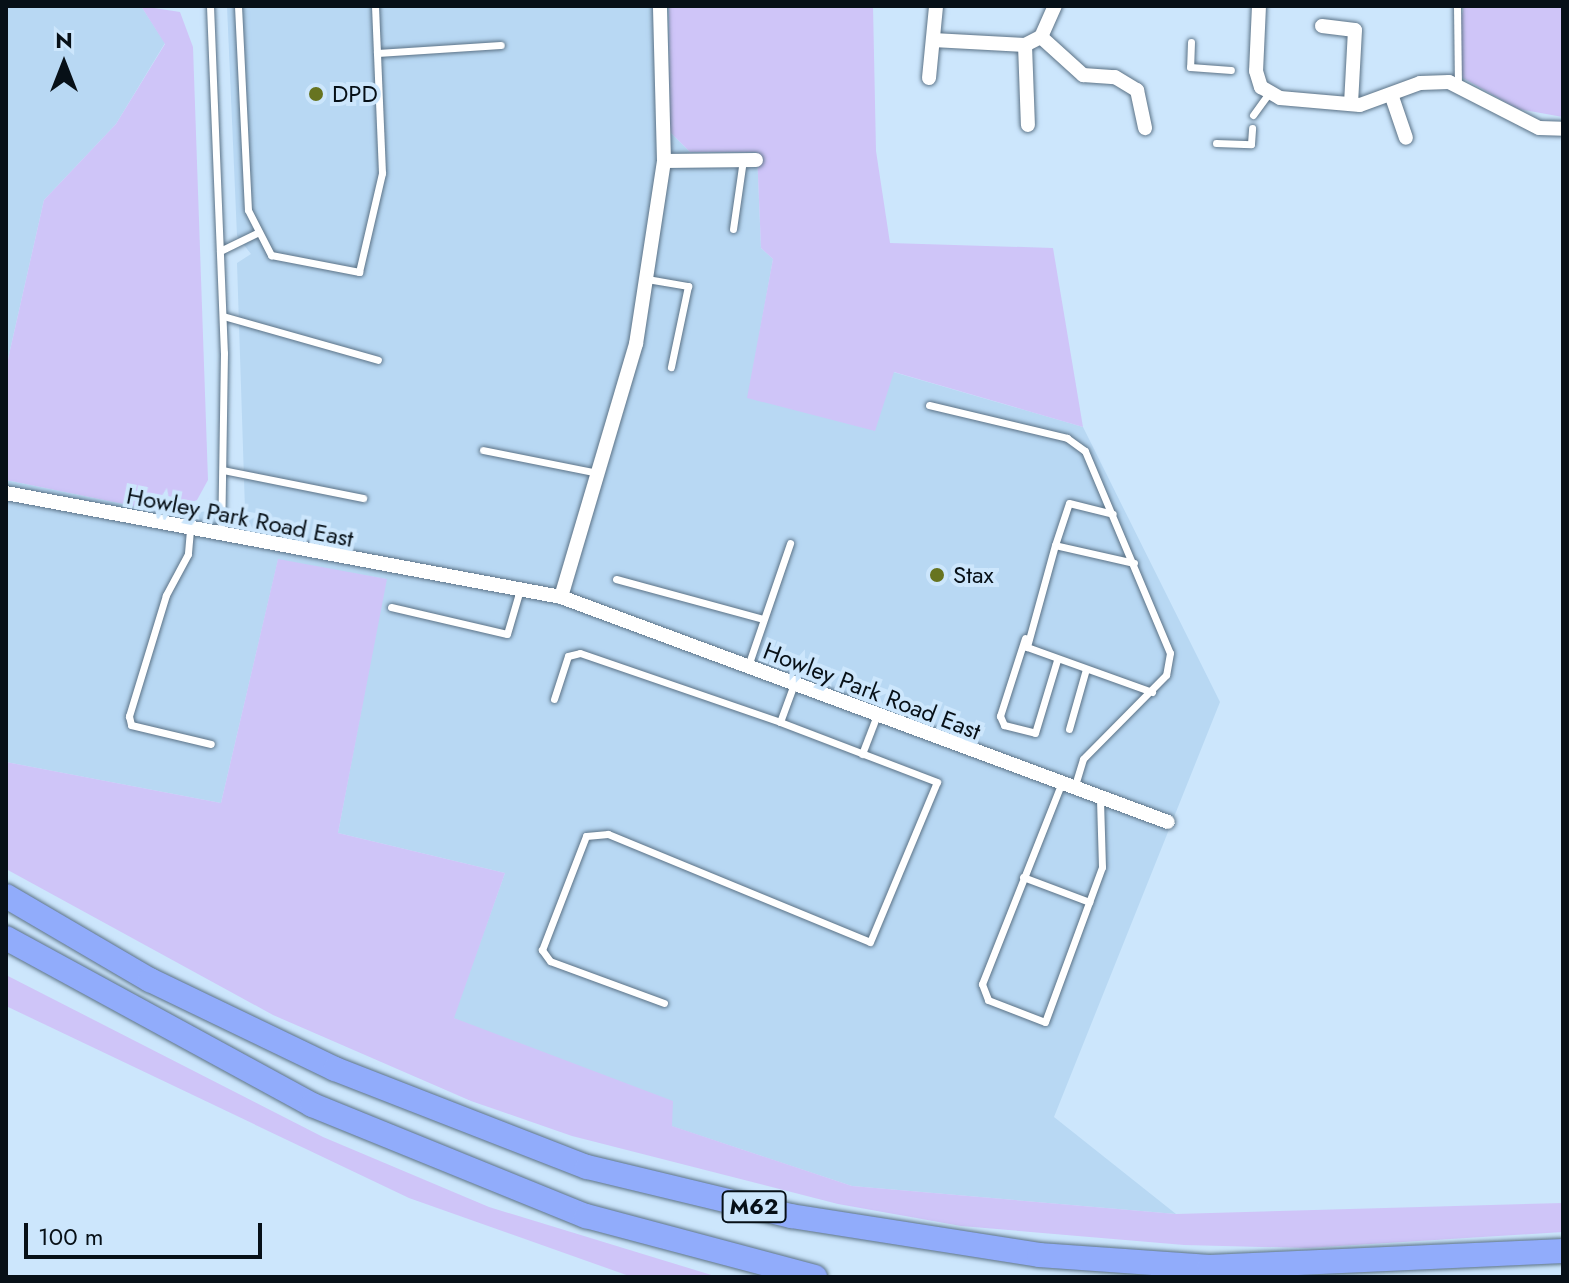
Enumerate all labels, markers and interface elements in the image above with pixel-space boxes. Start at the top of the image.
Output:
north arrow [24,24,104,104]
text: N [55,24,73,56]
place label: DPD [332,80,378,108]
marker: DPD [307,85,325,103]
street label: Howley Park Road East [124,481,356,553]
place label: Stax [953,561,994,589]
marker: Stax [928,566,946,584]
street label: Howley Park Road East [759,636,985,746]
road number: M62 [720,1189,788,1225]
scale bar [28,1207,266,1257]
text: 100 m [38,1219,104,1254]

